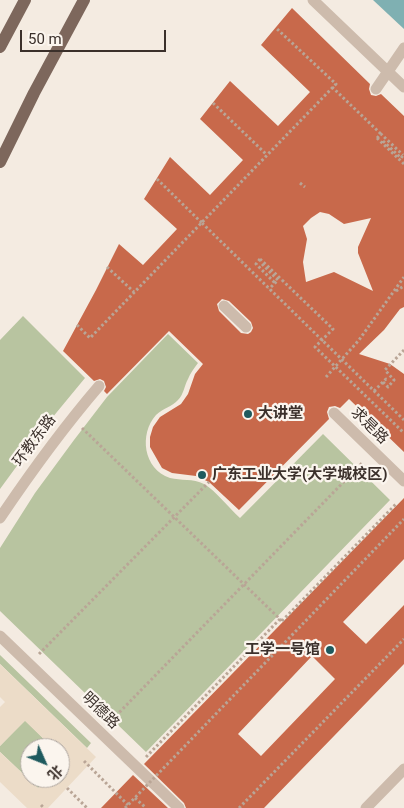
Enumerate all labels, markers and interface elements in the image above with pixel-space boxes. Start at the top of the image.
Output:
scale bar [22,20,169,52]
text: 50 m [28,30,62,48]
street label: 求是路 [347,404,391,448]
place label: 大讲堂 [258,405,303,423]
marker: 大讲堂 [242,408,254,420]
street label: 环教东路 [10,412,60,470]
place label: 广东工业大学(大学城校区) [212,466,388,484]
marker: 广东工业大学(大学城校区) [196,469,208,481]
place label: 工学一号馆 [245,641,320,659]
marker: 工学一号馆 [324,644,336,656]
street label: 明德路 [78,689,122,733]
north arrow [20,738,70,788]
text: 北 [44,762,66,783]

